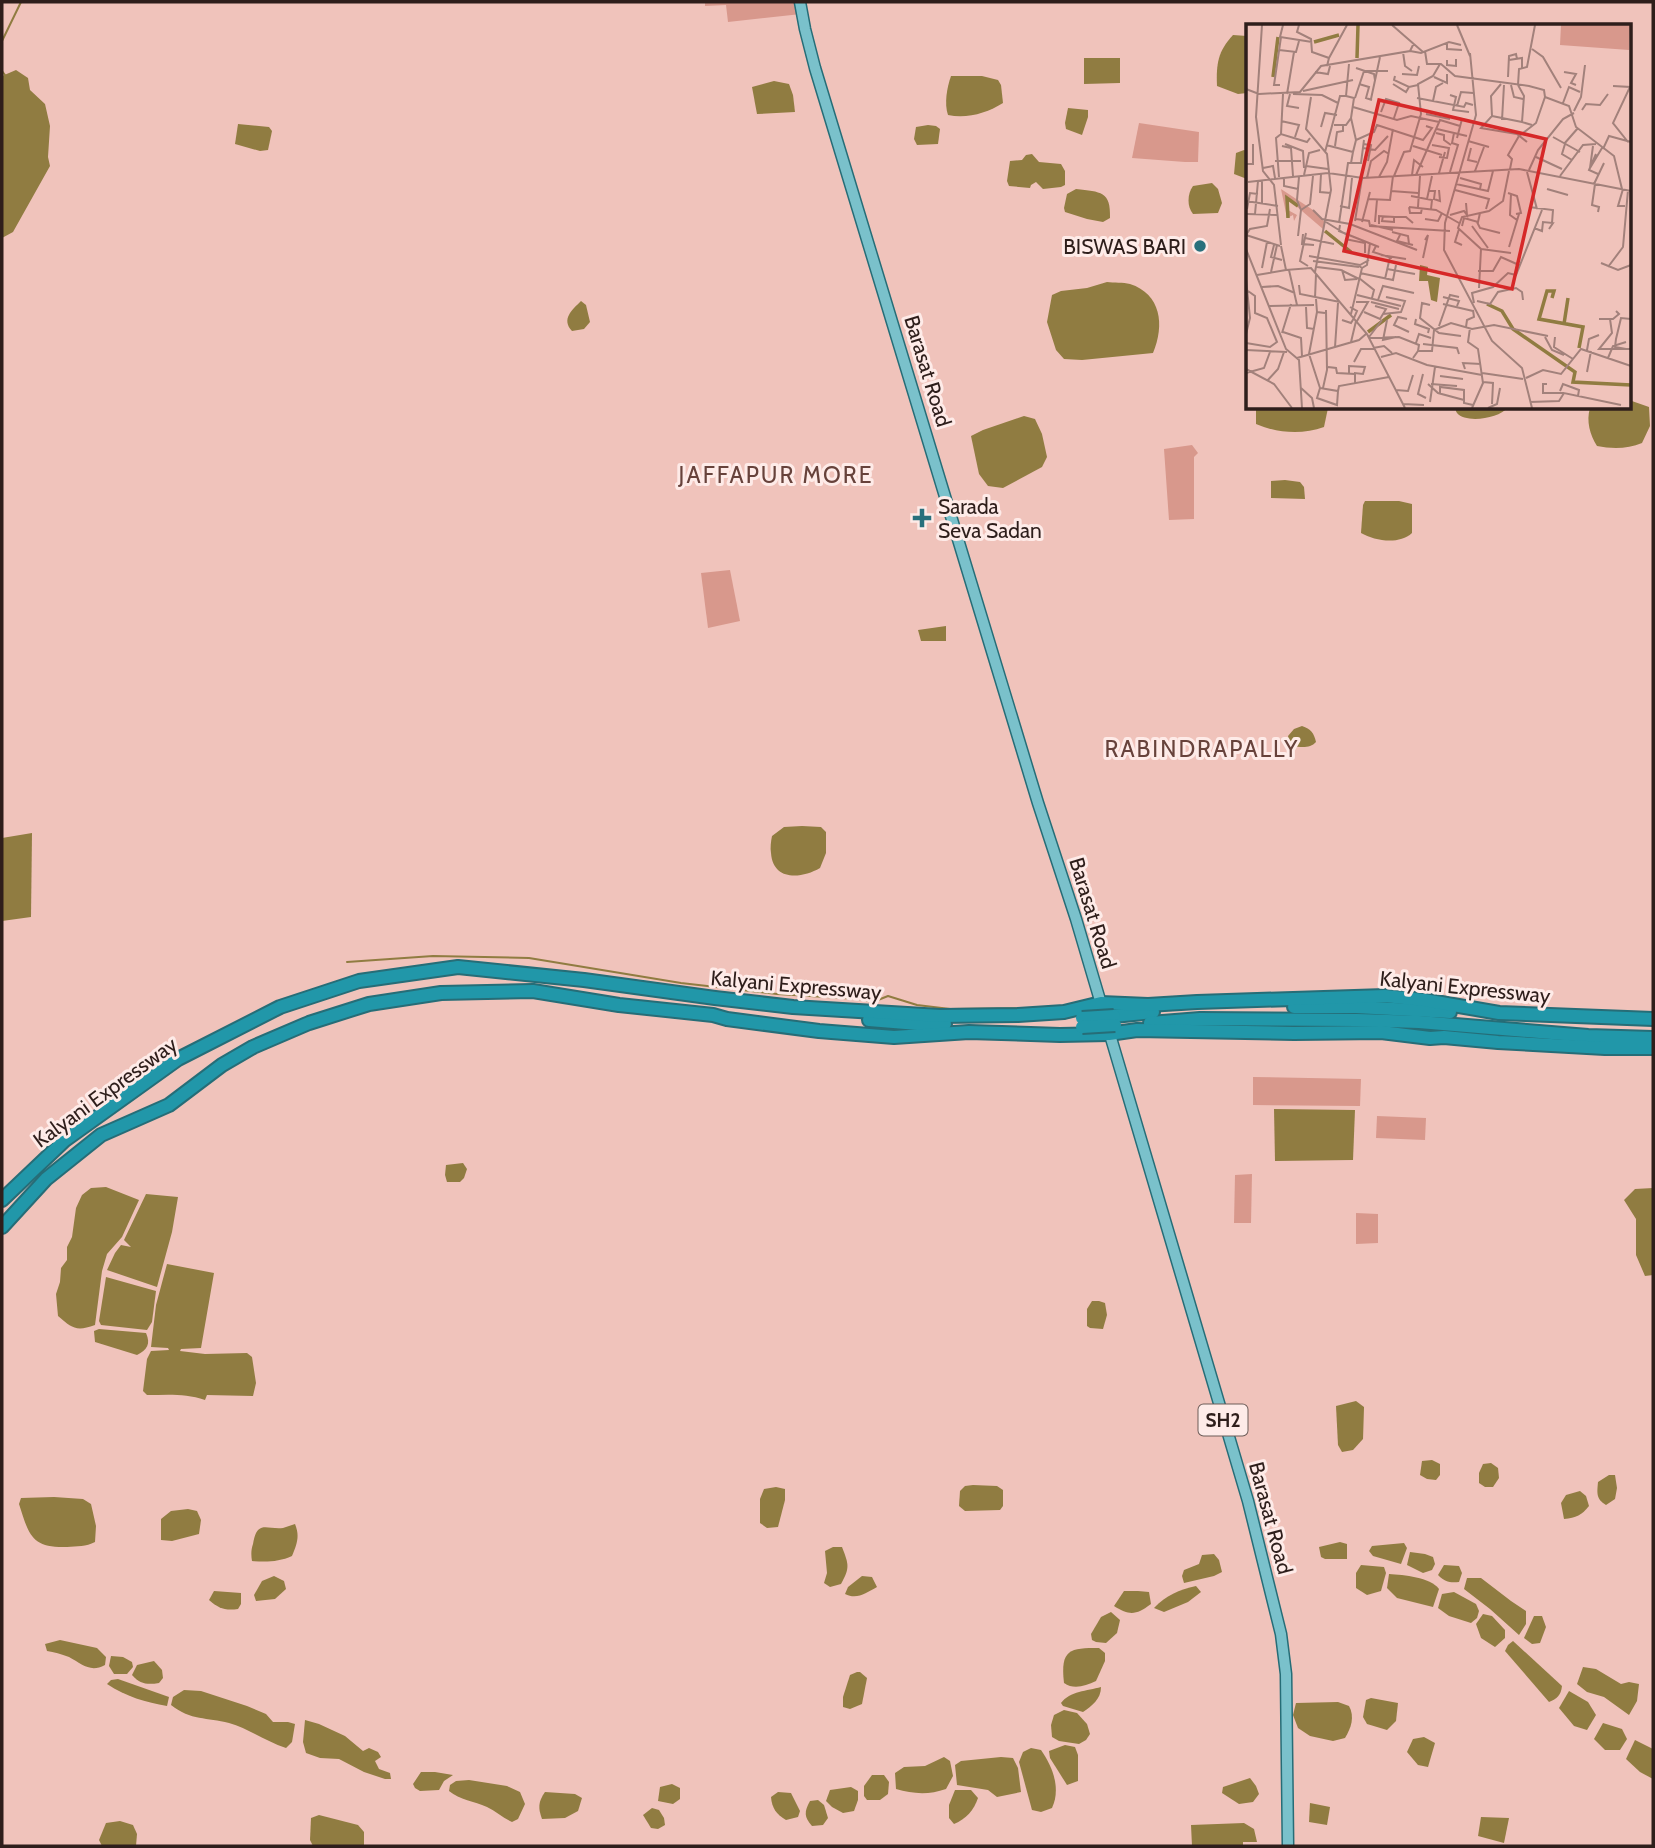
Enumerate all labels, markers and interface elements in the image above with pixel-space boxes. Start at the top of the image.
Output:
inset map [1246,24,1630,410]
place label: BISWAS BARI [1063,234,1186,259]
marker: BISWAS BARI [1192,238,1208,254]
street label: Barasat Road [899,312,957,430]
district label: JAFFAPUR MORE [678,461,873,489]
place label: Sarada Seva Sadan [938,494,1042,543]
marker: Sarada Seva Sadan [912,508,932,528]
district label: RABINDRAPALLY [1105,735,1299,763]
street label: Barasat Road [1064,854,1122,972]
street label: Kalyani Expressway [710,965,883,1005]
street label: Kalyani Expressway [1378,966,1552,1008]
street label: Kalyani Expressway [28,1031,182,1153]
road number: SH2 [1198,1404,1248,1436]
street label: Barasat Road [1244,1459,1298,1577]

